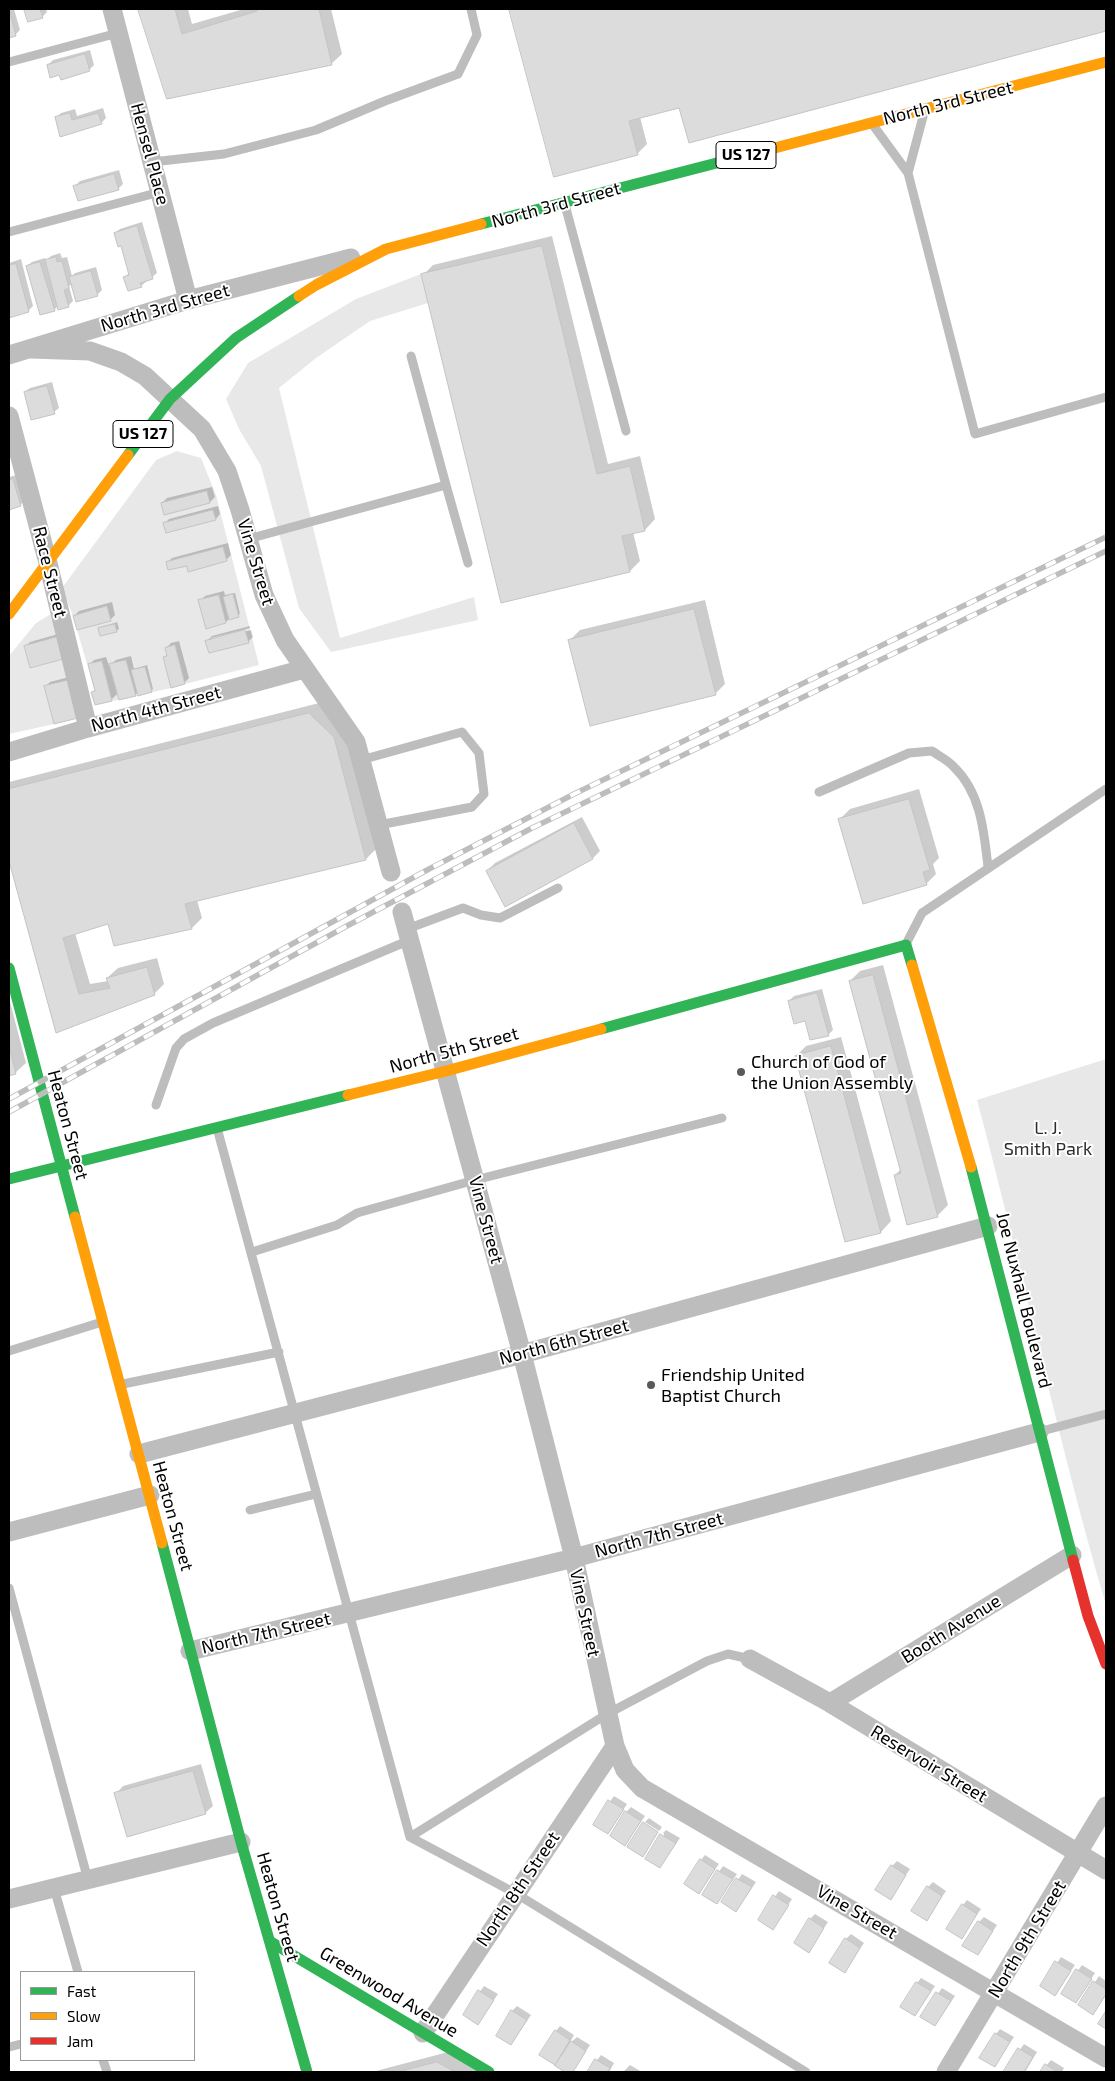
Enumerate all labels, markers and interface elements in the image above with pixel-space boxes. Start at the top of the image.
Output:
street label: North 3rd Street [881,76,1015,130]
street label: Hensel Place [126,101,174,207]
road number: US 127 [716,142,776,168]
street label: North 3rd Street [489,177,623,233]
street label: North 3rd Street [98,279,232,337]
road number: US 127 [113,420,173,448]
street label: Vine Street [233,516,279,608]
street label: Race Street [28,524,72,620]
street label: North 4th Street [89,681,223,737]
street label: North 5th Street [387,1022,521,1078]
place label: Church of God of the Union Assembly [751,1051,913,1094]
marker: Church of God of the Union Assembly [735,1066,747,1078]
street label: Heaton Street [43,1068,93,1182]
park label: L. J. Smith Park [1004,1117,1092,1160]
street label: Vine Street [464,1174,508,1266]
street label: Joe Nuxhall Boulevard [992,1210,1056,1390]
street label: North 6th Street [497,1314,631,1370]
place label: Friendship United Baptist Church [661,1364,805,1406]
marker: Friendship United Baptist Church [645,1379,657,1391]
street label: Heaton Street [148,1459,198,1573]
street label: North 7th Street [592,1507,726,1563]
street label: Vine Street [565,1567,605,1659]
street label: Booth Avenue [897,1590,1005,1668]
street label: North 7th Street [199,1608,333,1658]
street label: Reservoir Street [867,1721,991,1807]
street label: North 8th Street [472,1828,564,1950]
street label: Heaton Street [252,1850,304,1964]
street label: North 9th Street [983,1876,1071,2002]
street label: Vine Street [813,1880,901,1944]
street label: Greenwood Avenue [316,1942,462,2042]
legend [20,1971,195,2061]
text: Fast [67,1982,96,2000]
text: Slow [67,2007,101,2025]
text: Jam [67,2032,93,2050]

